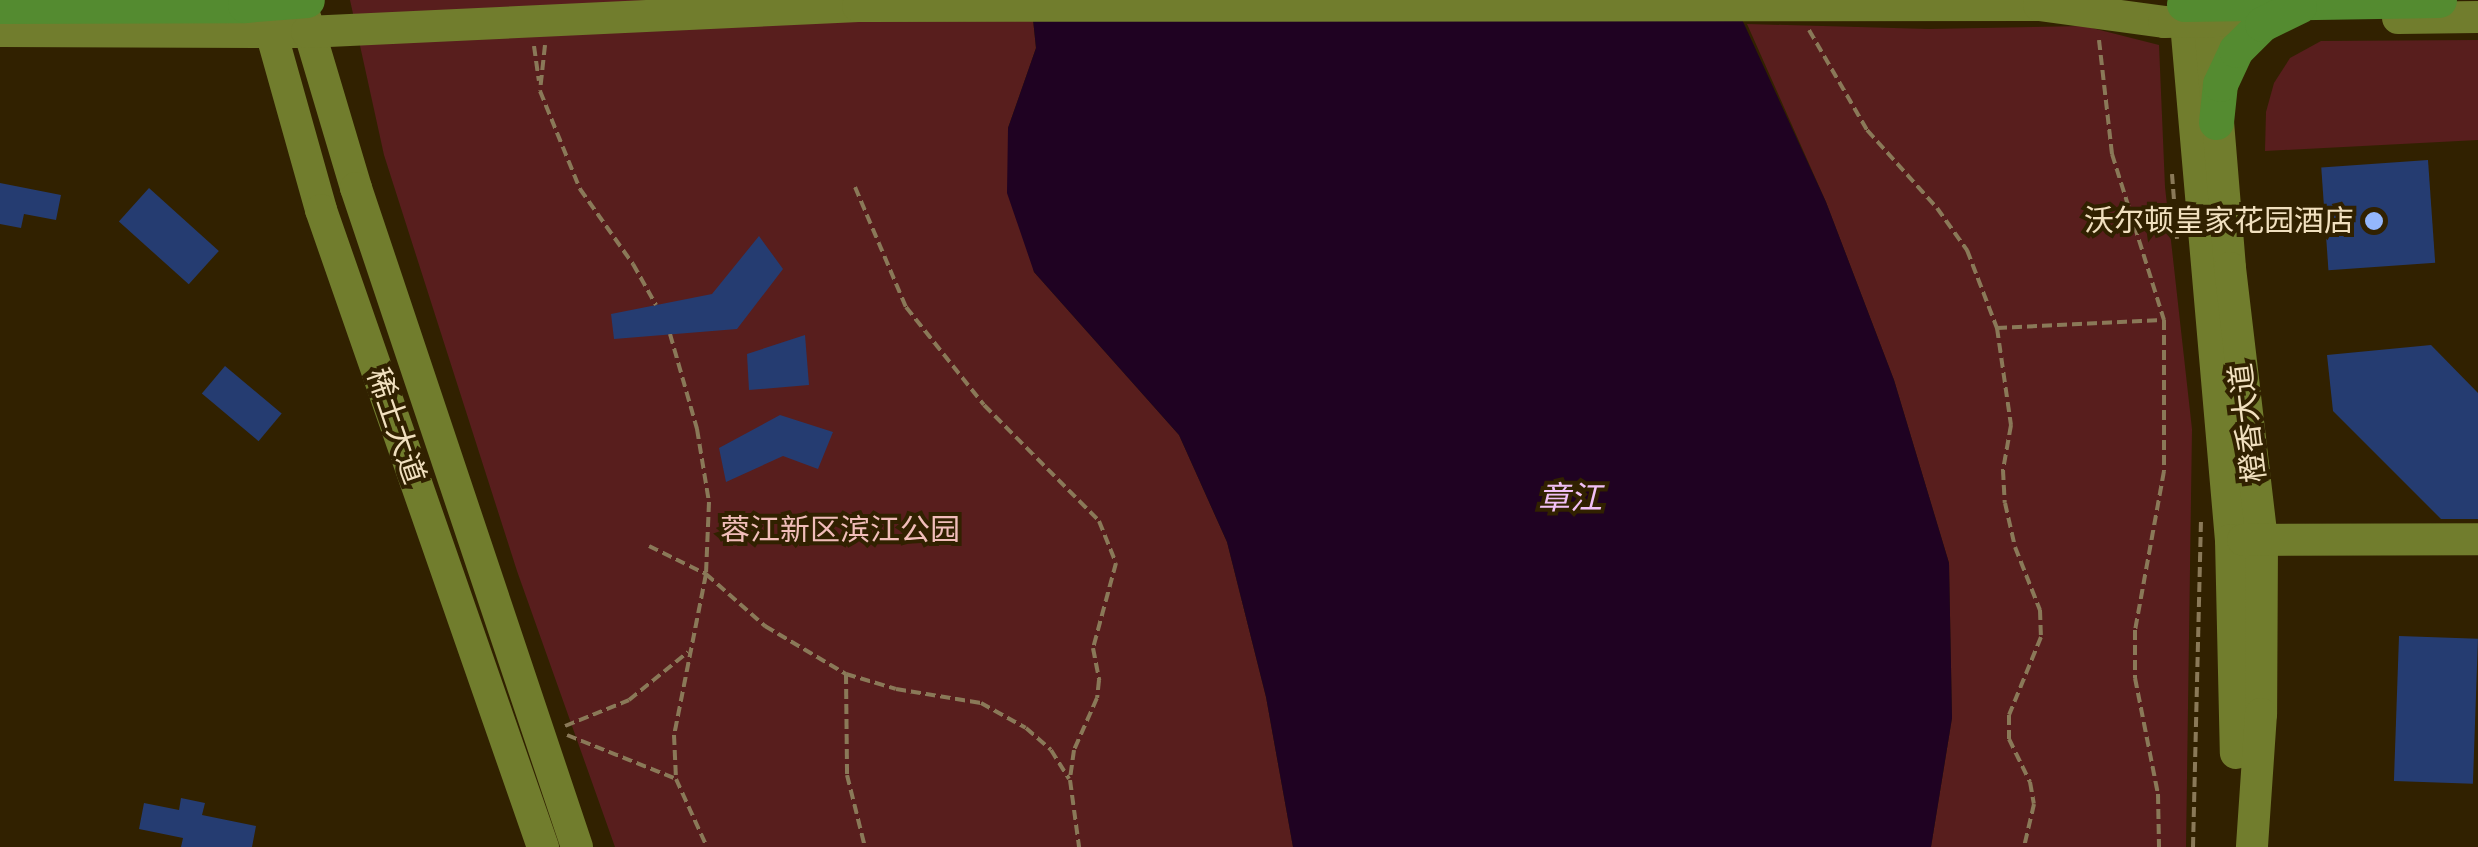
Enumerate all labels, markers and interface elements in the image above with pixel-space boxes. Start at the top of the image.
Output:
place label: 沃尔顿皇家花园酒店 [2084,203,2354,239]
marker: 沃尔顿皇家花园酒店 [2363,210,2385,232]
street label: 橙香大道 [2223,361,2273,485]
street label: 稀土大道 [359,363,433,489]
water label: 章江 [1538,479,1602,517]
park label: 蓉江新区滨江公园 [720,512,960,548]

